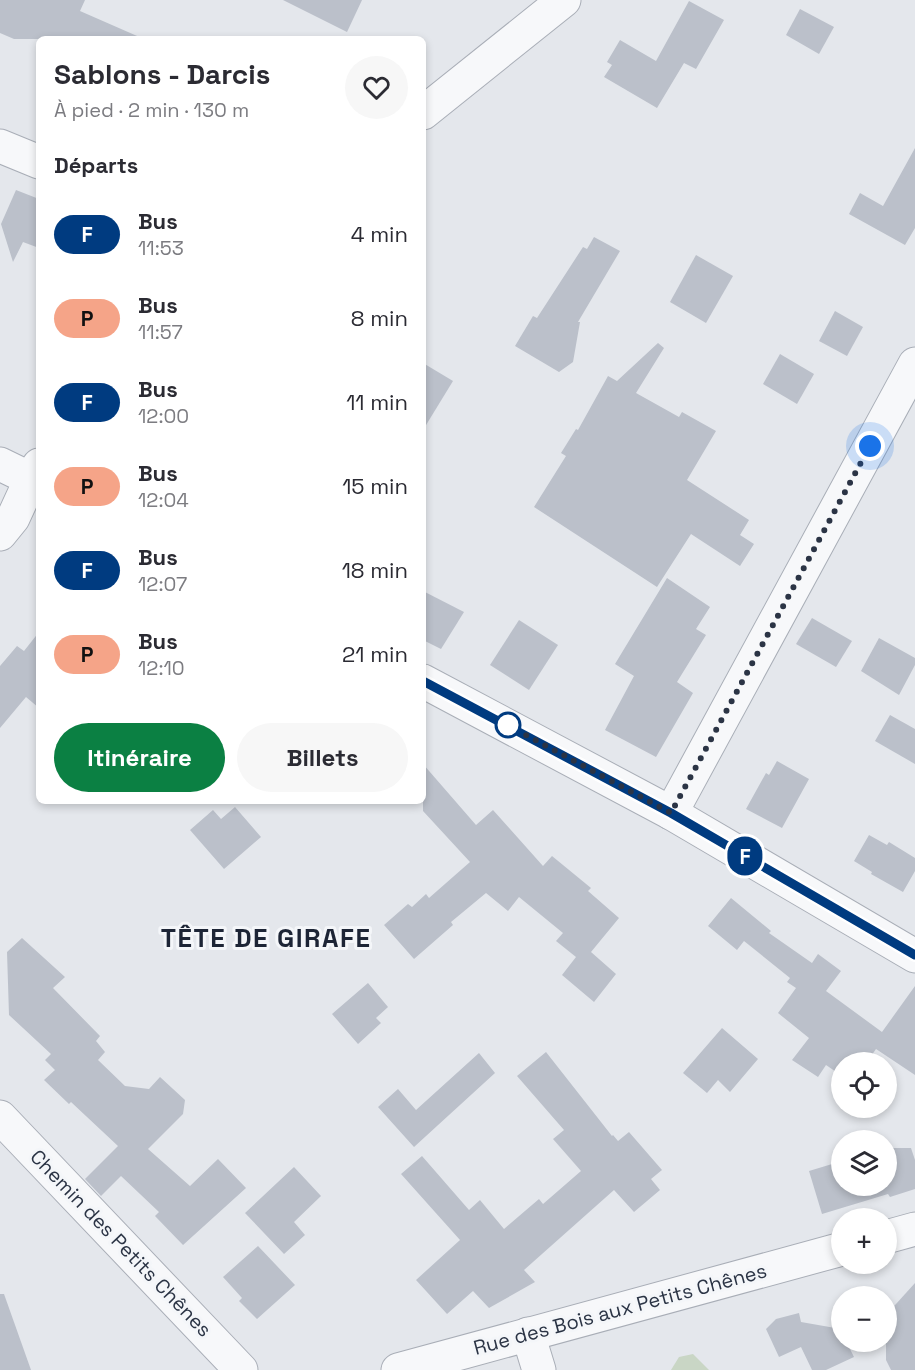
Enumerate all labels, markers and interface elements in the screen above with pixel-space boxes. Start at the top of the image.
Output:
text: Sablons - Darcis [54,56,270,92]
button: heart [345,56,408,119]
text: À pied · 2 min · 130 m [54,97,249,123]
text: Départs [54,151,138,179]
text: Bus [138,207,178,235]
text: 4 min [351,220,408,248]
text: F [81,221,93,248]
text: 11:53 [138,235,184,261]
text: Bus [138,291,178,319]
text: 8 min [351,304,408,332]
text: P [81,305,93,332]
text: 11:57 [138,319,183,345]
text: Bus [138,375,178,403]
text: 11 min [346,388,408,416]
text: F [81,389,93,416]
text: 12:00 [138,403,189,429]
your location [855,431,885,461]
text: Bus [138,459,178,487]
text: 15 min [342,472,408,500]
text: P [81,473,93,500]
text: 12:04 [138,487,189,513]
text: Bus [138,543,178,571]
text: 18 min [342,556,408,584]
text: F [81,557,93,584]
text: 12:07 [138,571,187,597]
text: Bus [138,627,178,655]
text: 21 min [342,640,408,668]
text: P [81,641,93,668]
text: 12:10 [138,655,185,681]
unlabelled marker [495,712,521,738]
button: Itinéraire [54,723,225,792]
button: Billets [237,723,408,792]
line badge: F [726,836,765,876]
text: F [739,843,751,870]
district label: TÊTE DE GIRAFE [161,921,371,955]
map controls [831,1052,897,1352]
button: locate [831,1052,897,1118]
button: layers [831,1130,897,1196]
street label: Chemin des Petits Chênes [25,1144,217,1342]
button: + [831,1208,897,1274]
street label: Rue des Bois aux Petits Chênes [470,1257,770,1361]
button: − [831,1286,897,1352]

